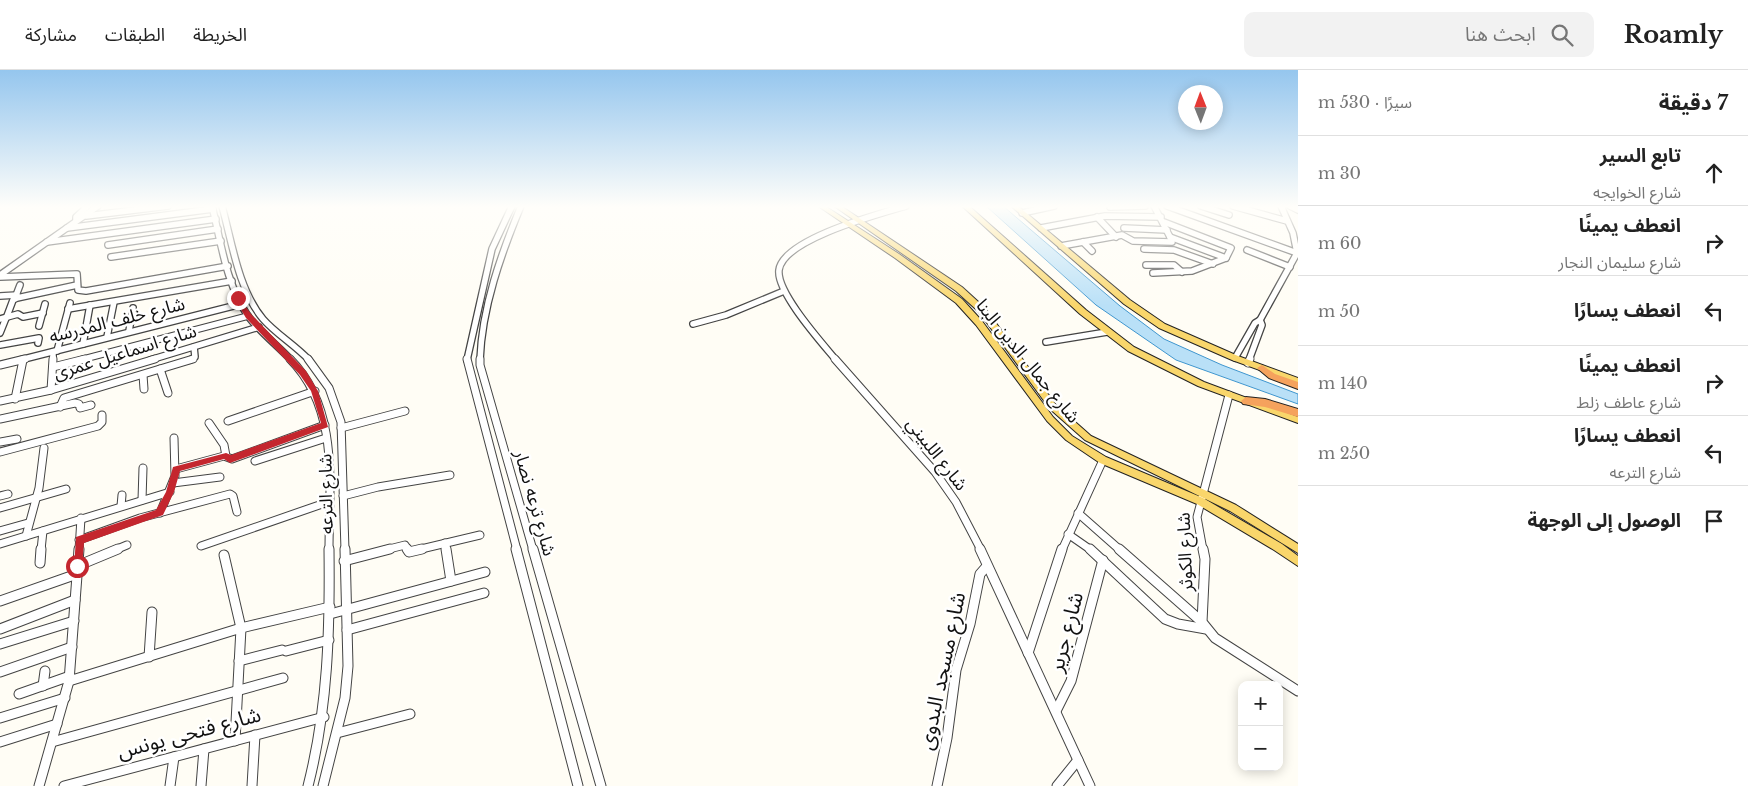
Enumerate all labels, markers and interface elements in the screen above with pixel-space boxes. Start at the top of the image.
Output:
search box [1244,12,1594,57]
text: Roamly [1624,20,1723,49]
icon: search [1548,21,1576,49]
text: ابحث هنا [1465,23,1536,46]
text: مشاركة [25,24,77,46]
text: الطبقات [105,24,165,46]
text: الخريطة [193,24,247,46]
north arrow [1178,85,1223,130]
text: 7 دقيقة [1659,90,1728,116]
text: سيرًا · 530 m [1318,92,1412,112]
text: تابع السير [1600,144,1681,167]
icon: ahead [1700,159,1728,187]
text: 30 m [1318,163,1361,183]
text: شارع الخوايجه [1593,182,1681,202]
text: انعطف يمينًا [1579,214,1681,237]
icon: right [1700,229,1728,257]
text: 60 m [1318,233,1361,253]
text: شارع سليمان النجار [1558,252,1681,272]
route end [227,287,250,310]
street label: شارع خلف المدرسه [47,293,188,350]
street label: شارع جمال الدين البنا [969,295,1085,429]
icon: left [1700,297,1728,325]
text: انعطف يسارًا [1574,299,1681,322]
text: 50 m [1318,301,1360,321]
street label: شارع اسماعيل عمرى [51,320,200,387]
text: انعطف يمينًا [1579,354,1681,377]
icon: right [1700,369,1728,397]
text: 140 m [1318,373,1368,393]
text: شارع عاطف زلط [1577,392,1681,412]
street label: شارع اللبيني [899,413,972,497]
text: انعطف يسارًا [1574,424,1681,447]
icon: left [1700,439,1728,467]
text: 250 m [1318,443,1370,463]
street label: شارع ترعه نصار [506,447,561,559]
street label: شارع الترعه [314,454,341,534]
text: شارع الترعه [1610,462,1681,482]
icon: arrive [1700,507,1728,535]
text: الوصول إلى الوجهة [1527,509,1681,532]
street label: شارع الكوثر [1173,512,1200,593]
route start [66,555,89,578]
street label: شارع جرير [1043,589,1091,676]
street label: شارع مسجد البدوى [913,590,973,753]
map controls [1238,681,1283,771]
button: + [1238,681,1283,726]
street label: شارع فتحى يونس [114,701,264,767]
button: − [1238,726,1283,771]

